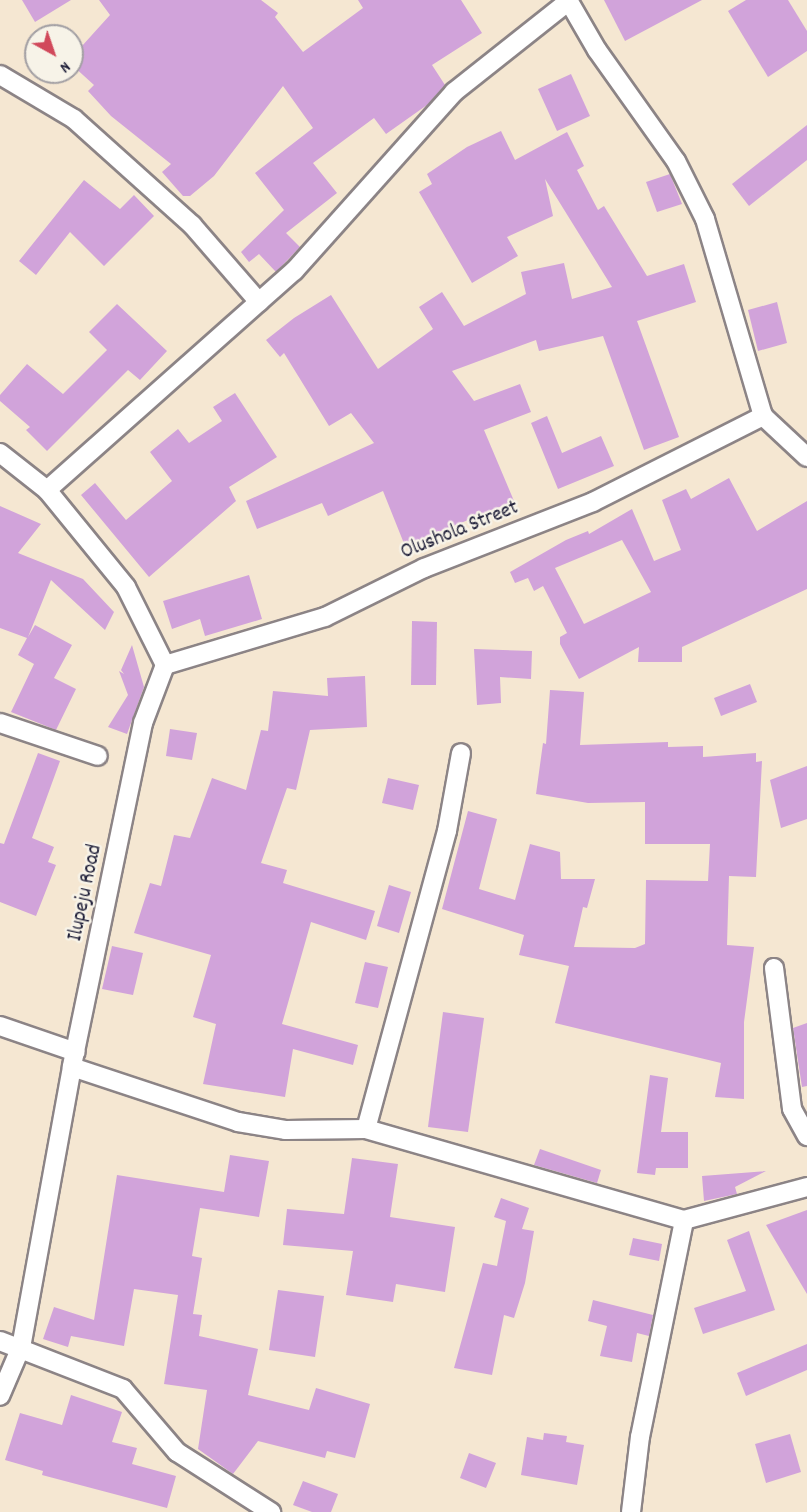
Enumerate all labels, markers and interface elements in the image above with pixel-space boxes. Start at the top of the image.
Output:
north arrow [24,24,84,84]
text: N [54,55,75,78]
street label: Olushola Street [398,496,522,566]
street label: Ilupeju Road [63,842,109,944]

